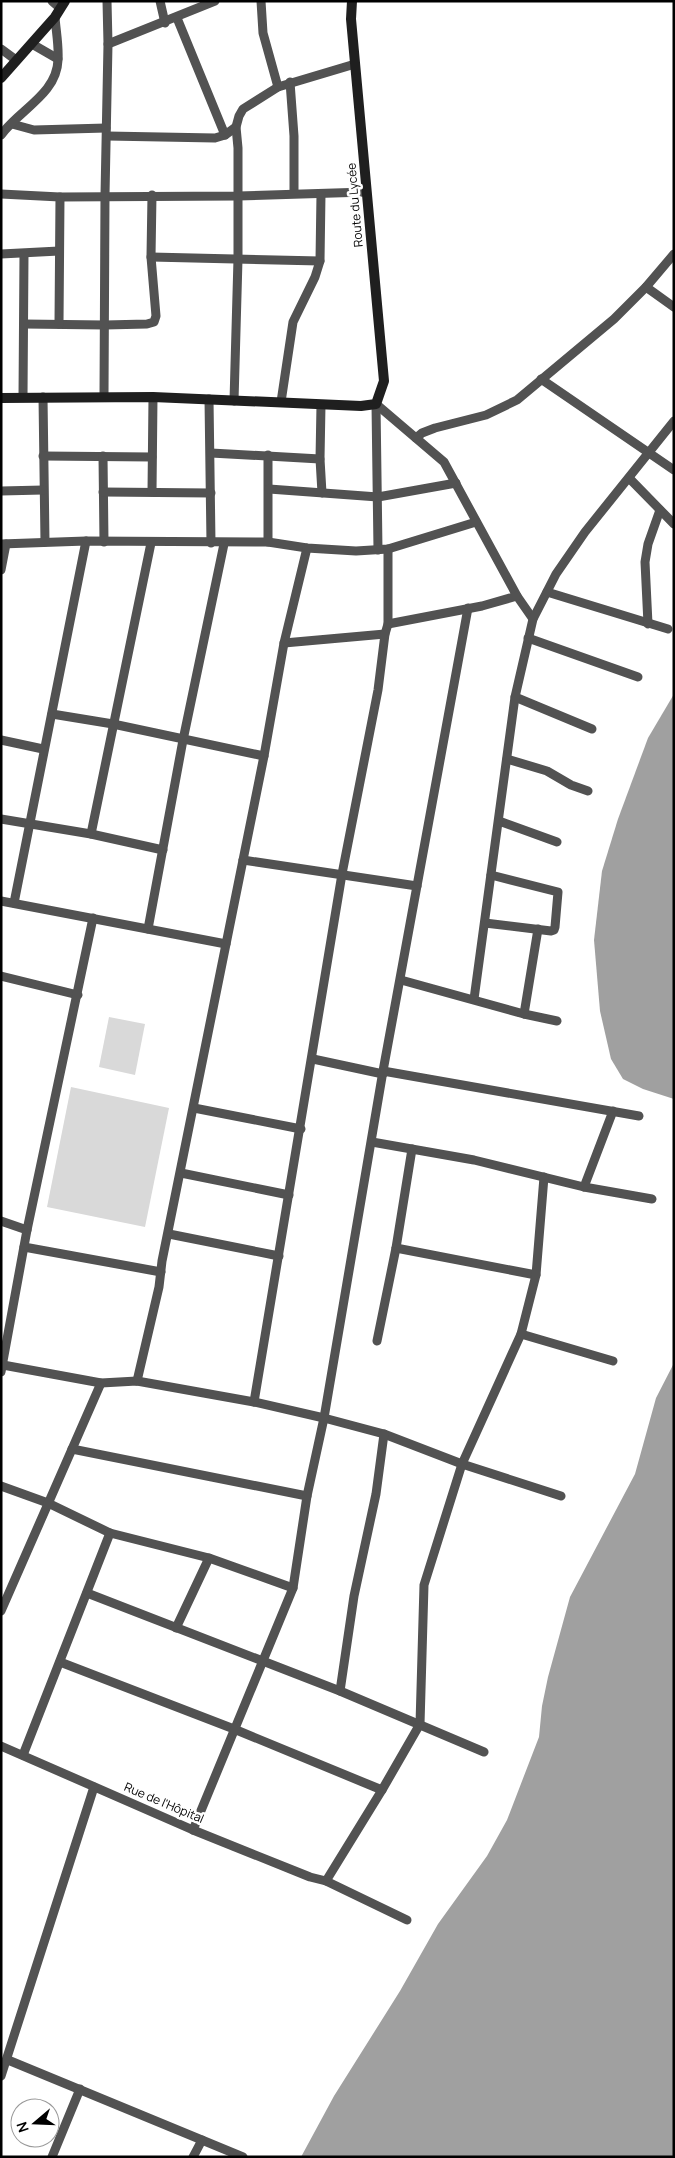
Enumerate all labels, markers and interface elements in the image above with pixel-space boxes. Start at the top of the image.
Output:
street label: Route du Lycée [342,162,367,248]
street label: Rue de l'Hôpital [122,1778,207,1827]
north arrow [10,2098,60,2148]
text: N [12,2120,33,2135]

